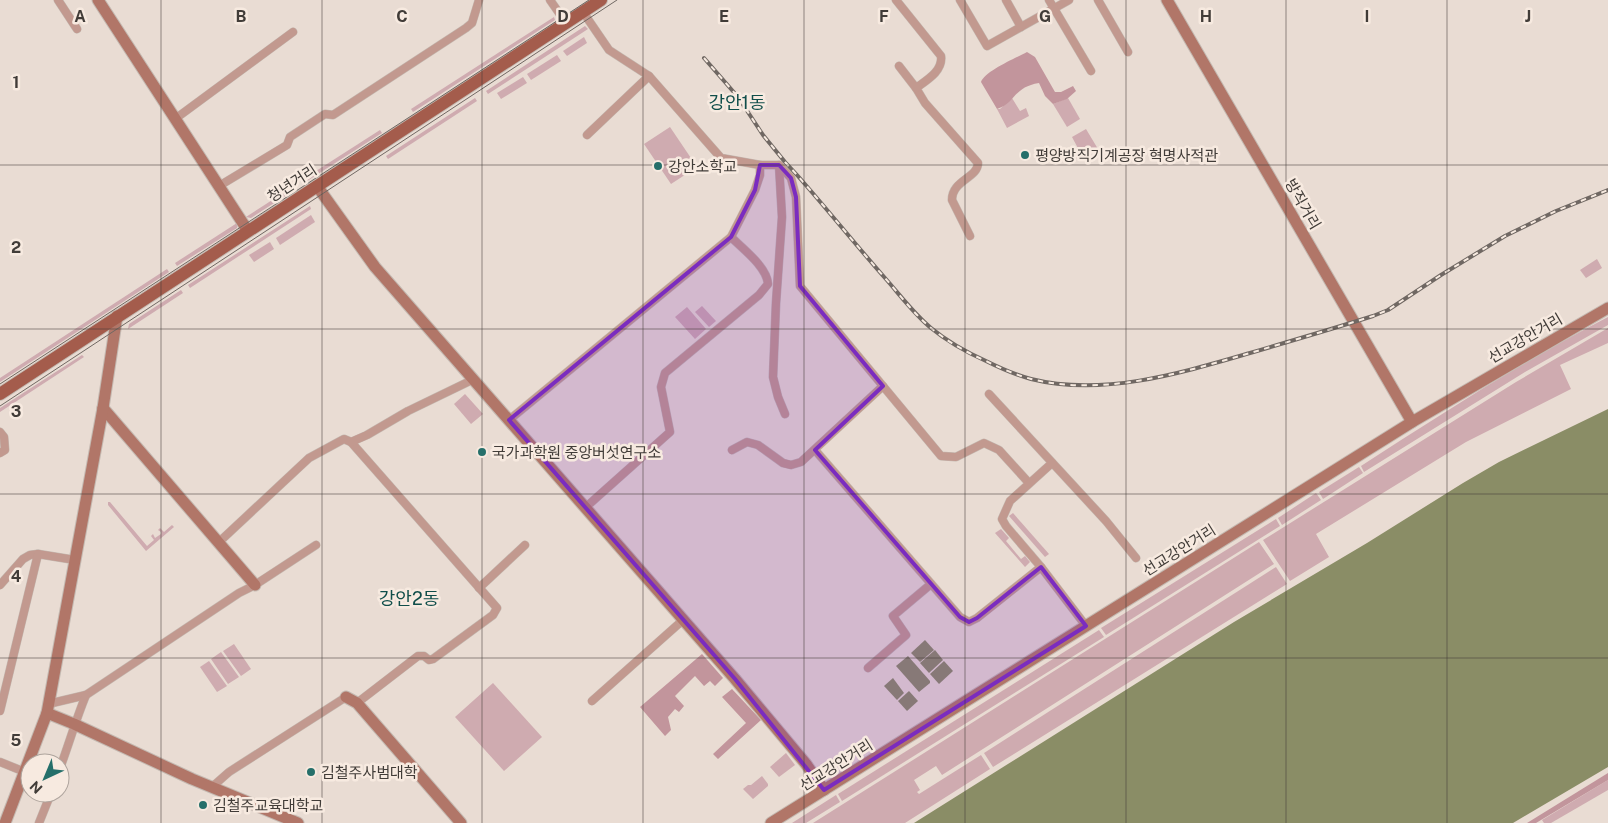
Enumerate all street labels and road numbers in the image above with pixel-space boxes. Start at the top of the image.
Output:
street label: 청년거리 [264,161,320,205]
street label: 방직거리 [1282,176,1324,232]
street label: 선교강안거리 [1485,310,1565,366]
street label: 선교강안거리 [1139,521,1219,579]
street label: 선교강안거리 [796,736,876,794]

